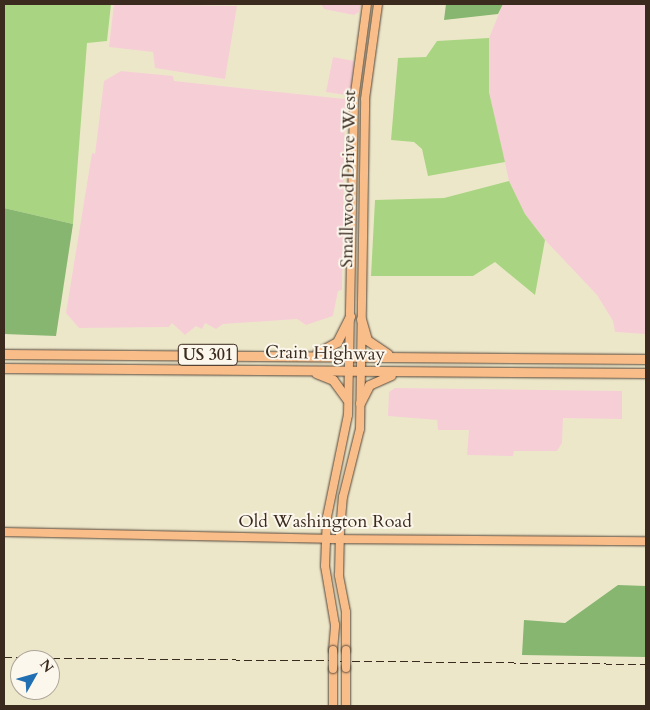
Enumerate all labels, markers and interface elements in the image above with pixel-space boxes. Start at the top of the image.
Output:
street label: Smallwood Drive West [337,90,361,268]
road number: US 301 [177,342,239,368]
street label: Crain Highway [265,342,385,366]
street label: Old Washington Road [238,511,412,533]
north arrow [10,650,60,700]
text: N [35,655,58,677]

